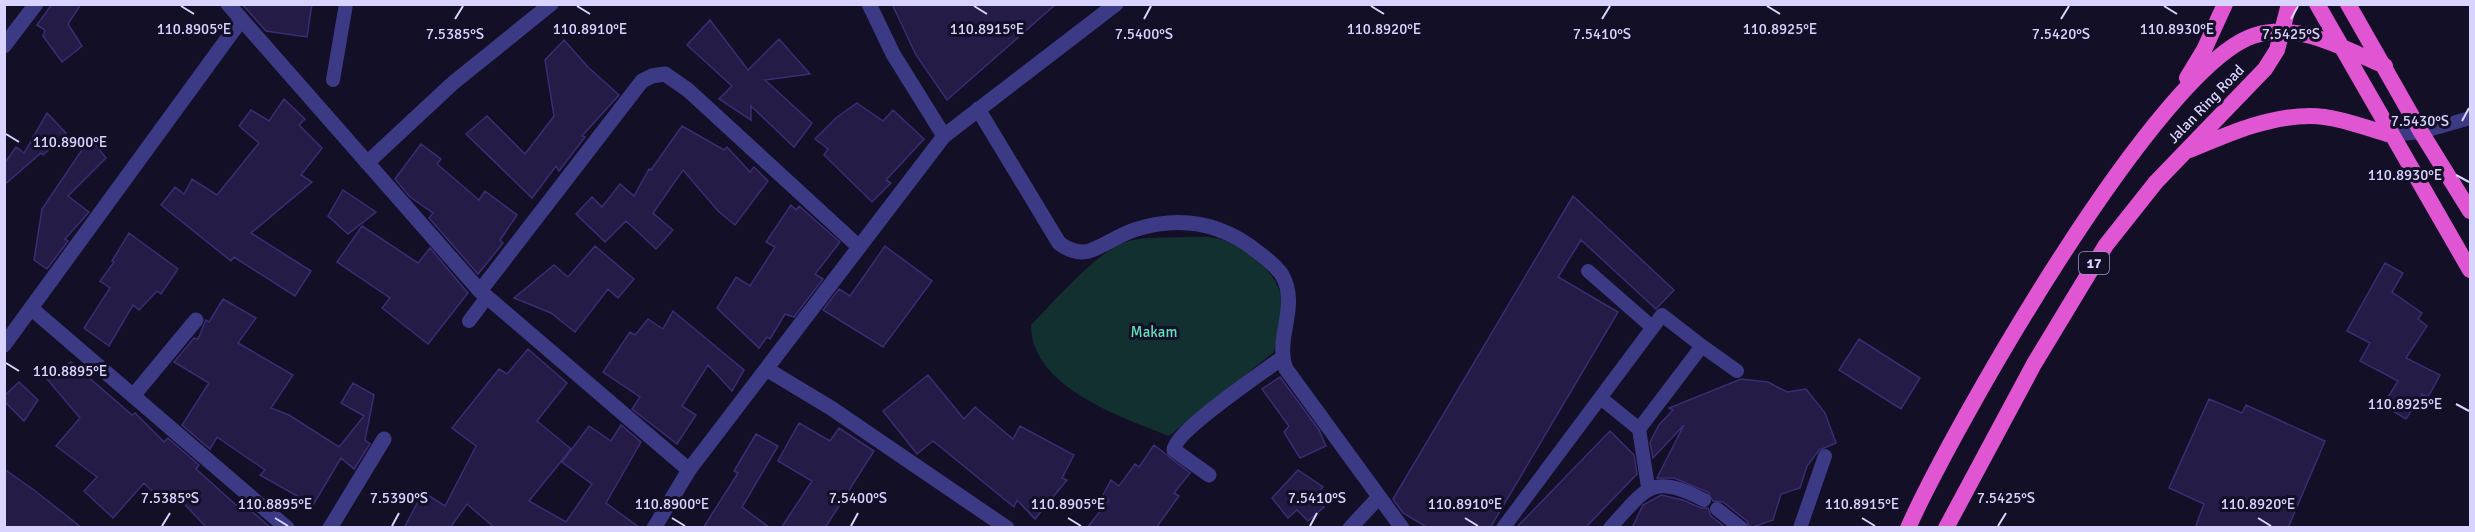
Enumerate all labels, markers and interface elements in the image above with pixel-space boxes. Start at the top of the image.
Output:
text: 110.8905°E [157,20,231,38]
text: 110.8910°E [553,20,627,38]
text: 110.8915°E [950,20,1024,38]
text: 110.8920°E [1347,20,1421,38]
text: 110.8925°E [1743,20,1817,38]
text: 110.8930°E [2140,20,2214,38]
text: 7.5385°S [426,25,484,43]
text: 7.5400°S [1115,25,1173,43]
text: 7.5410°S [1573,25,1631,43]
text: 7.5420°S [2032,25,2090,43]
text: 7.5425°S [2262,25,2320,43]
street label: Jalan Ring Road [2164,61,2248,147]
text: 7.5430°S [2391,112,2449,130]
text: 110.8900°E [33,133,107,151]
text: 110.8930°E [2368,166,2442,184]
road number: 17 [2079,252,2109,274]
park label: Makam [1131,323,1177,341]
text: 110.8895°E [33,362,107,380]
text: 110.8925°E [2368,395,2442,413]
text: 7.5385°S [141,489,199,507]
text: 7.5390°S [370,489,428,507]
text: 7.5400°S [829,489,887,507]
text: 7.5410°S [1288,489,1346,507]
text: 7.5425°S [1977,489,2035,507]
text: 110.8895°E [238,495,312,513]
text: 110.8900°E [635,495,709,513]
text: 110.8905°E [1031,495,1105,513]
text: 110.8910°E [1428,495,1502,513]
text: 110.8915°E [1825,495,1899,513]
text: 110.8920°E [2221,495,2295,513]

